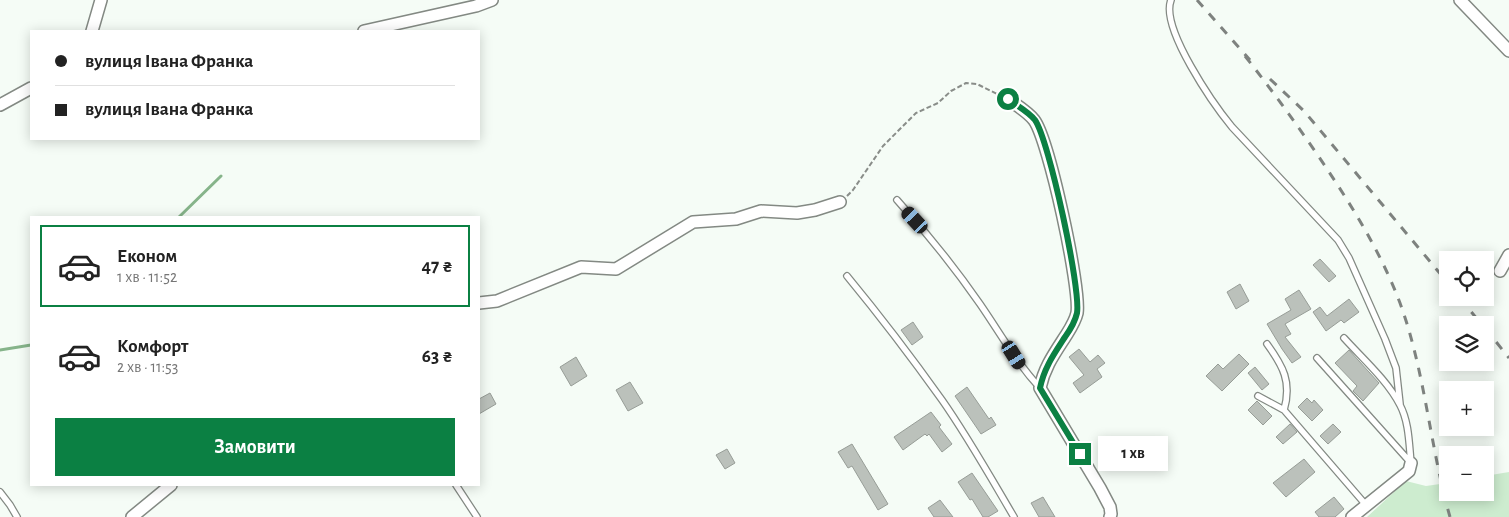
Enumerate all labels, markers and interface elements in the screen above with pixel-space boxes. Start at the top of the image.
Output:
text: вулиця Івана Франка [85,52,253,71]
route start [997,88,1019,110]
text: вулиця Івана Франка [85,100,253,119]
car [899,204,930,236]
icon: car [57,244,102,289]
text: Економ [117,247,177,266]
map controls [1439,251,1494,501]
button: locate [1439,251,1494,306]
text: 47 ₴ [421,257,453,276]
text: 1 хв · 11:52 [117,269,177,285]
button: layers [1439,316,1494,371]
icon: car [57,334,102,379]
text: Комфорт [117,337,188,356]
car [999,338,1028,372]
text: 63 ₴ [422,347,453,366]
text: 2 хв · 11:53 [117,359,178,375]
button: + [1439,381,1494,436]
button: Замовити [55,418,455,476]
callout: 1 хв [1098,436,1168,472]
route end [1069,443,1091,465]
text: 1 хв [1121,445,1145,461]
button: − [1439,446,1494,501]

